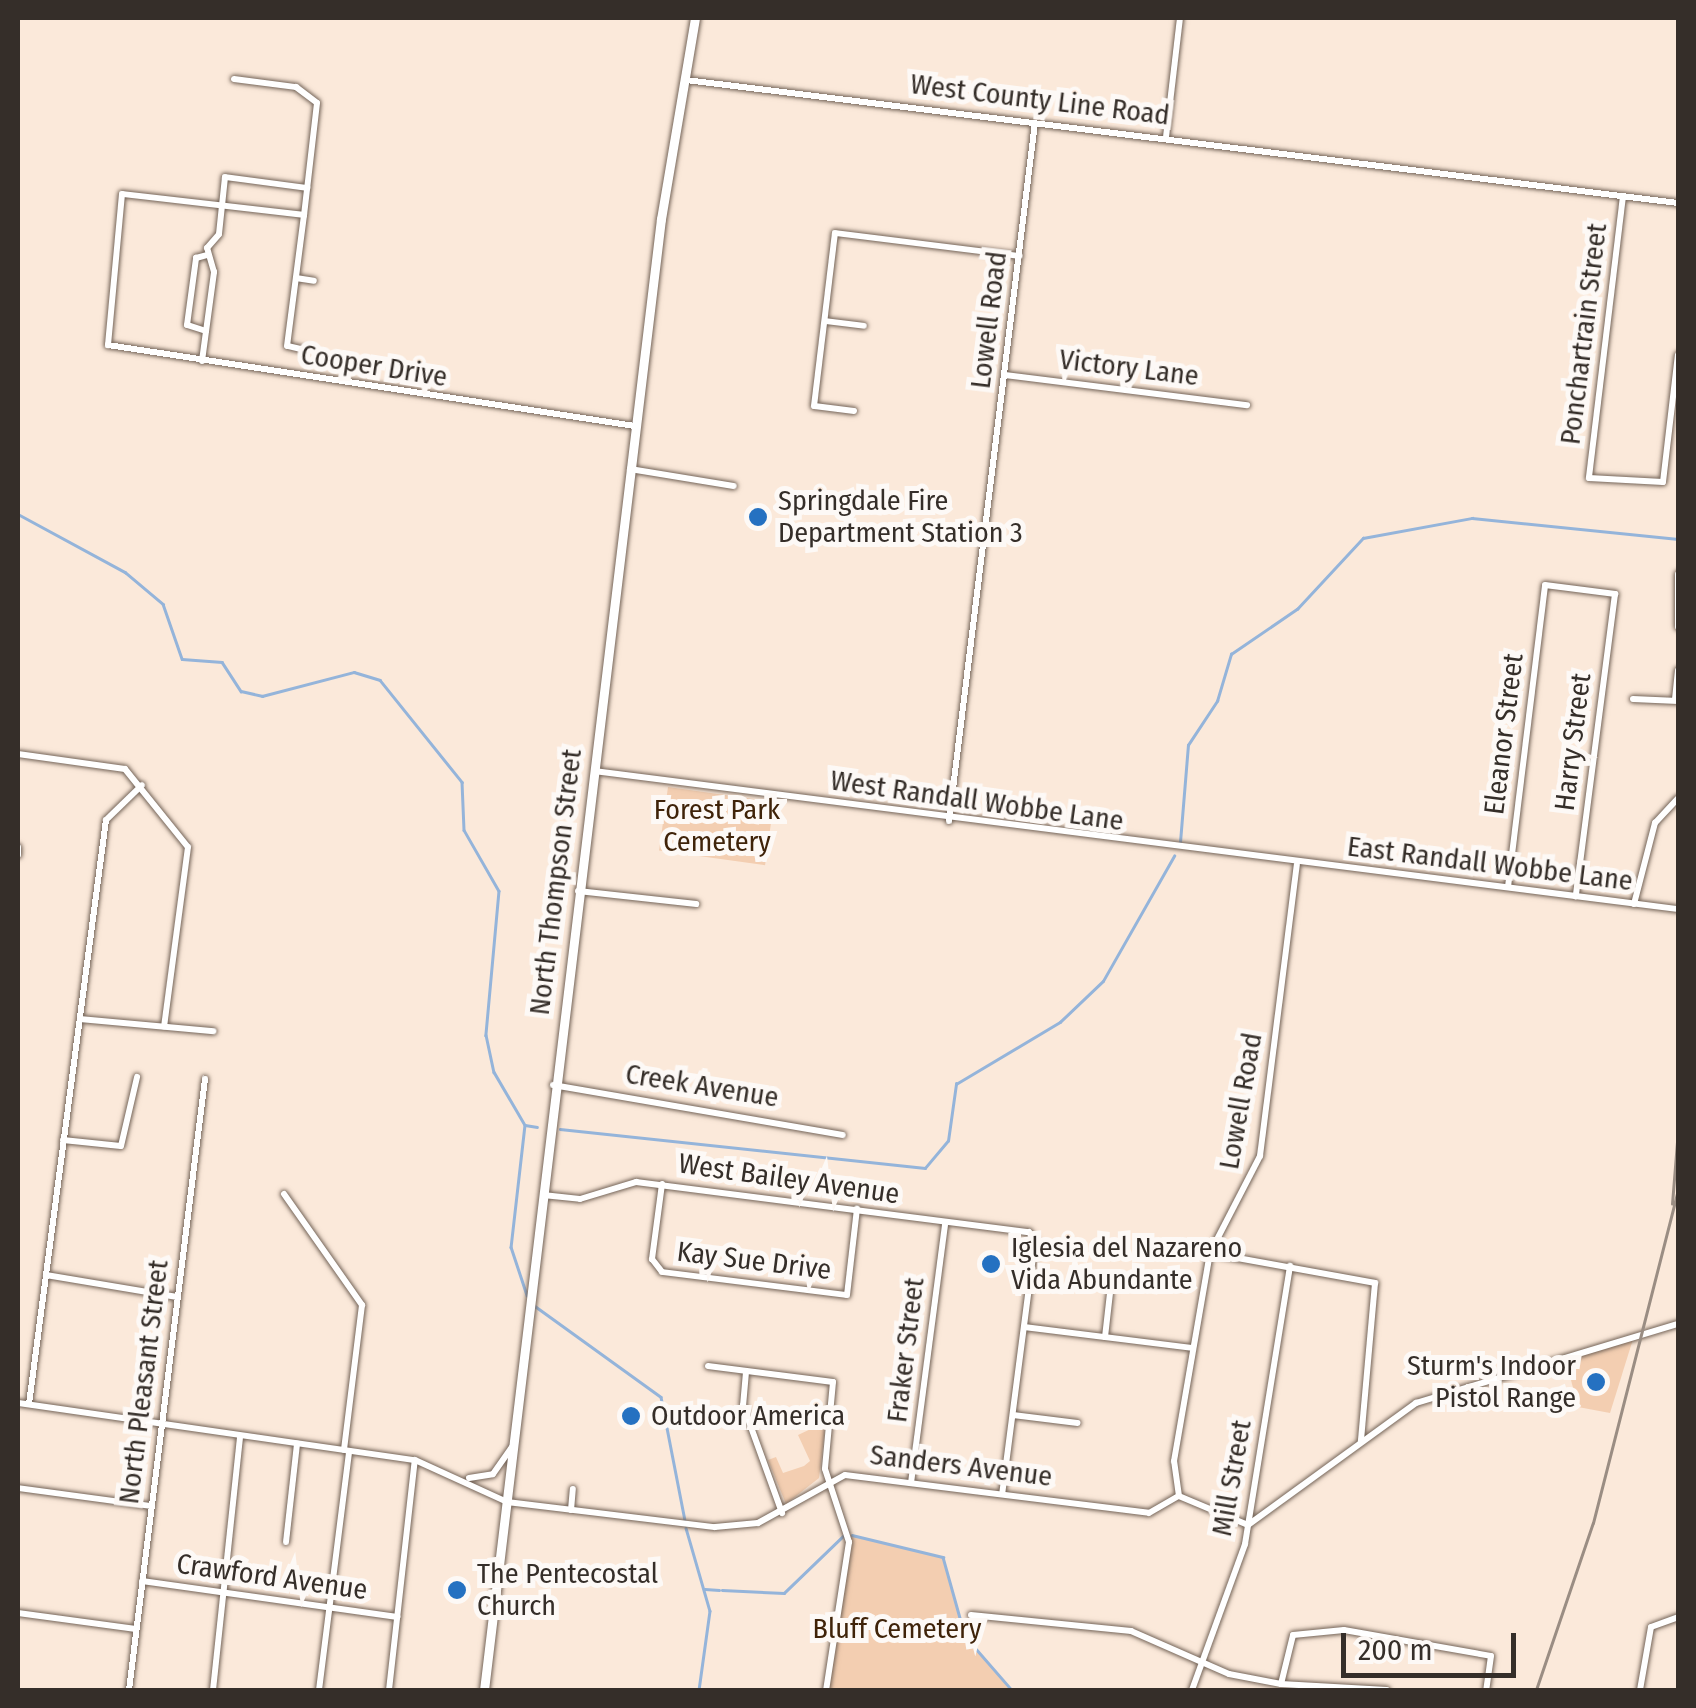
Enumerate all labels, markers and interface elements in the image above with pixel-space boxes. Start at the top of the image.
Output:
street label: West County Line Road [909,67,1171,133]
street label: Ponchartrain Street [1554,222,1614,446]
street label: Lowell Road [964,249,1014,391]
street label: Cooper Drive [299,338,449,394]
street label: Victory Lane [1057,343,1201,393]
place label: Springdale Fire Department Station 3 [778,484,1023,550]
marker: Springdale Fire Department Station 3 [747,506,769,528]
street label: Eleanor Street [1477,651,1531,817]
street label: Harry Street [1548,671,1598,813]
street label: North Thompson Street [523,747,589,1017]
street label: West Randall Wobbe Lane [828,764,1126,838]
park label: Forest Park Cemetery [654,793,780,859]
street label: East Randall Wobbe Lane [1345,830,1635,898]
street label: Lowell Road [1212,1030,1270,1172]
street label: Creek Avenue [623,1057,781,1115]
street label: West Bailey Avenue [677,1147,901,1211]
place label: Iglesia del Nazareno Vida Abundante [1011,1231,1242,1297]
street label: Kay Sue Drive [675,1235,833,1287]
marker: Iglesia del Nazareno Vida Abundante [980,1253,1002,1275]
street label: North Pleasant Street [112,1258,176,1506]
street label: Fraker Street [880,1276,932,1424]
place label: Sturm's Indoor Pistol Range [1407,1349,1576,1415]
marker: Sturm's Indoor Pistol Range [1585,1371,1607,1393]
place label: Outdoor America [651,1399,845,1433]
marker: Outdoor America [620,1405,642,1427]
street label: Mill Street [1205,1417,1259,1539]
street label: Sanders Avenue [868,1438,1054,1494]
street label: Crawford Avenue [174,1547,370,1607]
place label: The Pentecostal Church [477,1557,658,1623]
marker: The Pentecostal Church [446,1579,468,1601]
park label: Bluff Cemetery [813,1612,981,1646]
scale bar [1346,1613,1521,1675]
text: 200 m [1358,1632,1433,1668]

